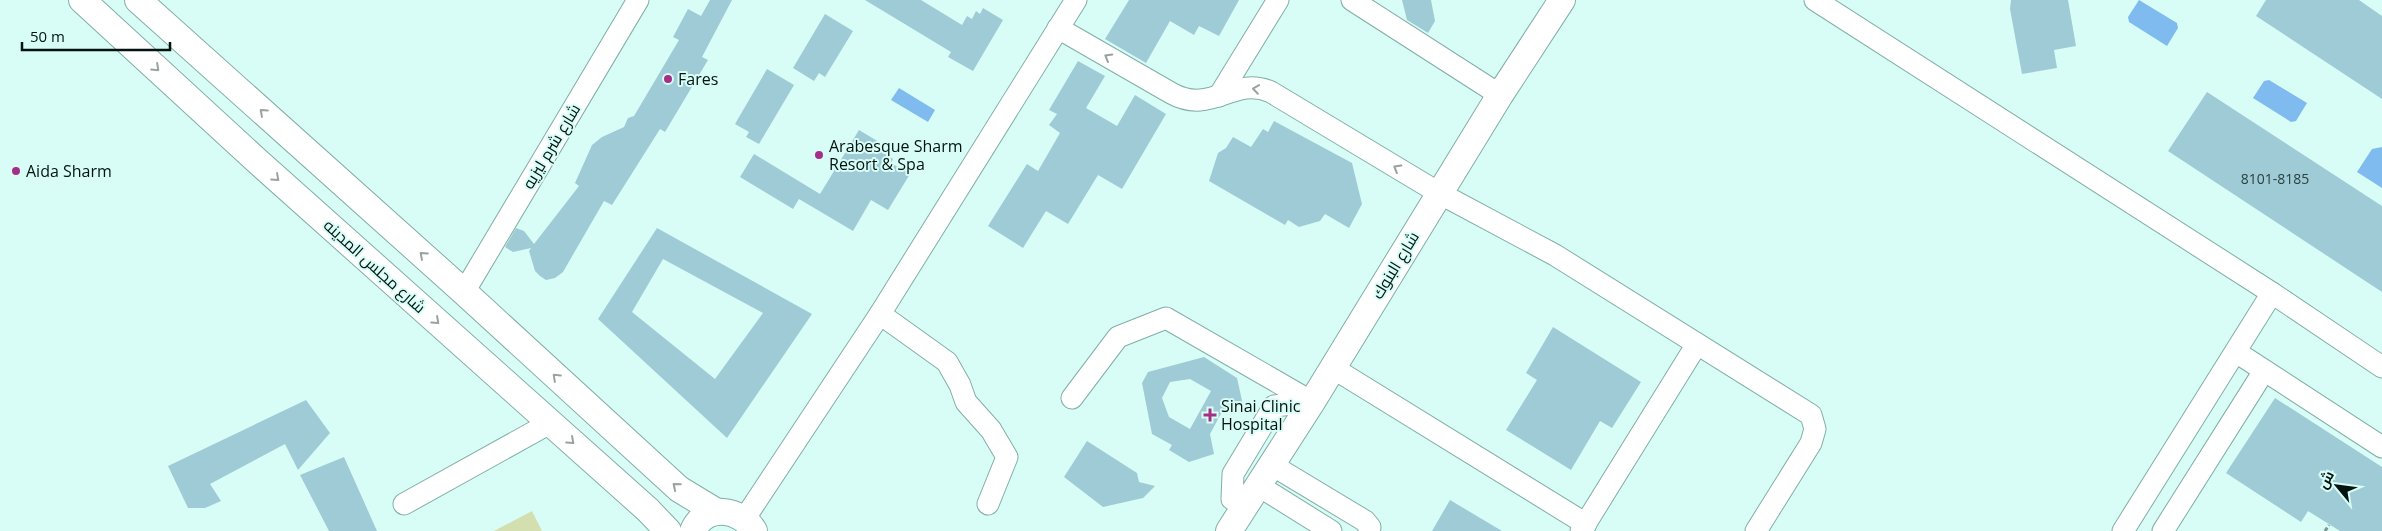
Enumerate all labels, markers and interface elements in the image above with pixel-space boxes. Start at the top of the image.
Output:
scale bar [22,20,170,52]
text: 50 m [30,26,65,46]
one-way arrow [1104,53,1113,63]
one-way arrow [151,63,160,72]
place label: Fares [678,68,718,90]
marker: Fares [662,73,674,85]
one-way arrow [1252,84,1261,94]
street label: شارع شرم ليزيه [517,99,586,193]
one-way arrow [259,109,268,118]
place label: Arabesque Sharm Resort & Spa [829,135,963,175]
marker: Arabesque Sharm Resort & Spa [813,149,825,161]
place label: Aida Sharm [26,160,112,182]
one-way arrow [1394,164,1403,174]
marker: Aida Sharm [10,165,22,177]
house number: 8101-8185 [2241,169,2309,188]
one-way arrow [271,172,280,181]
street label: شارع مجلس المدينه [319,214,431,319]
street label: شارع البنوك [1366,227,1425,303]
one-way arrow [419,252,428,261]
one-way arrow [431,316,440,325]
one-way arrow [552,373,561,382]
place label: Sinai Clinic Hospital [1221,395,1301,435]
marker: Sinai Clinic Hospital [1203,408,1217,422]
one-way arrow [565,436,574,445]
north arrow [2312,461,2362,511]
text: ش [2313,467,2338,492]
one-way arrow [672,483,681,492]

